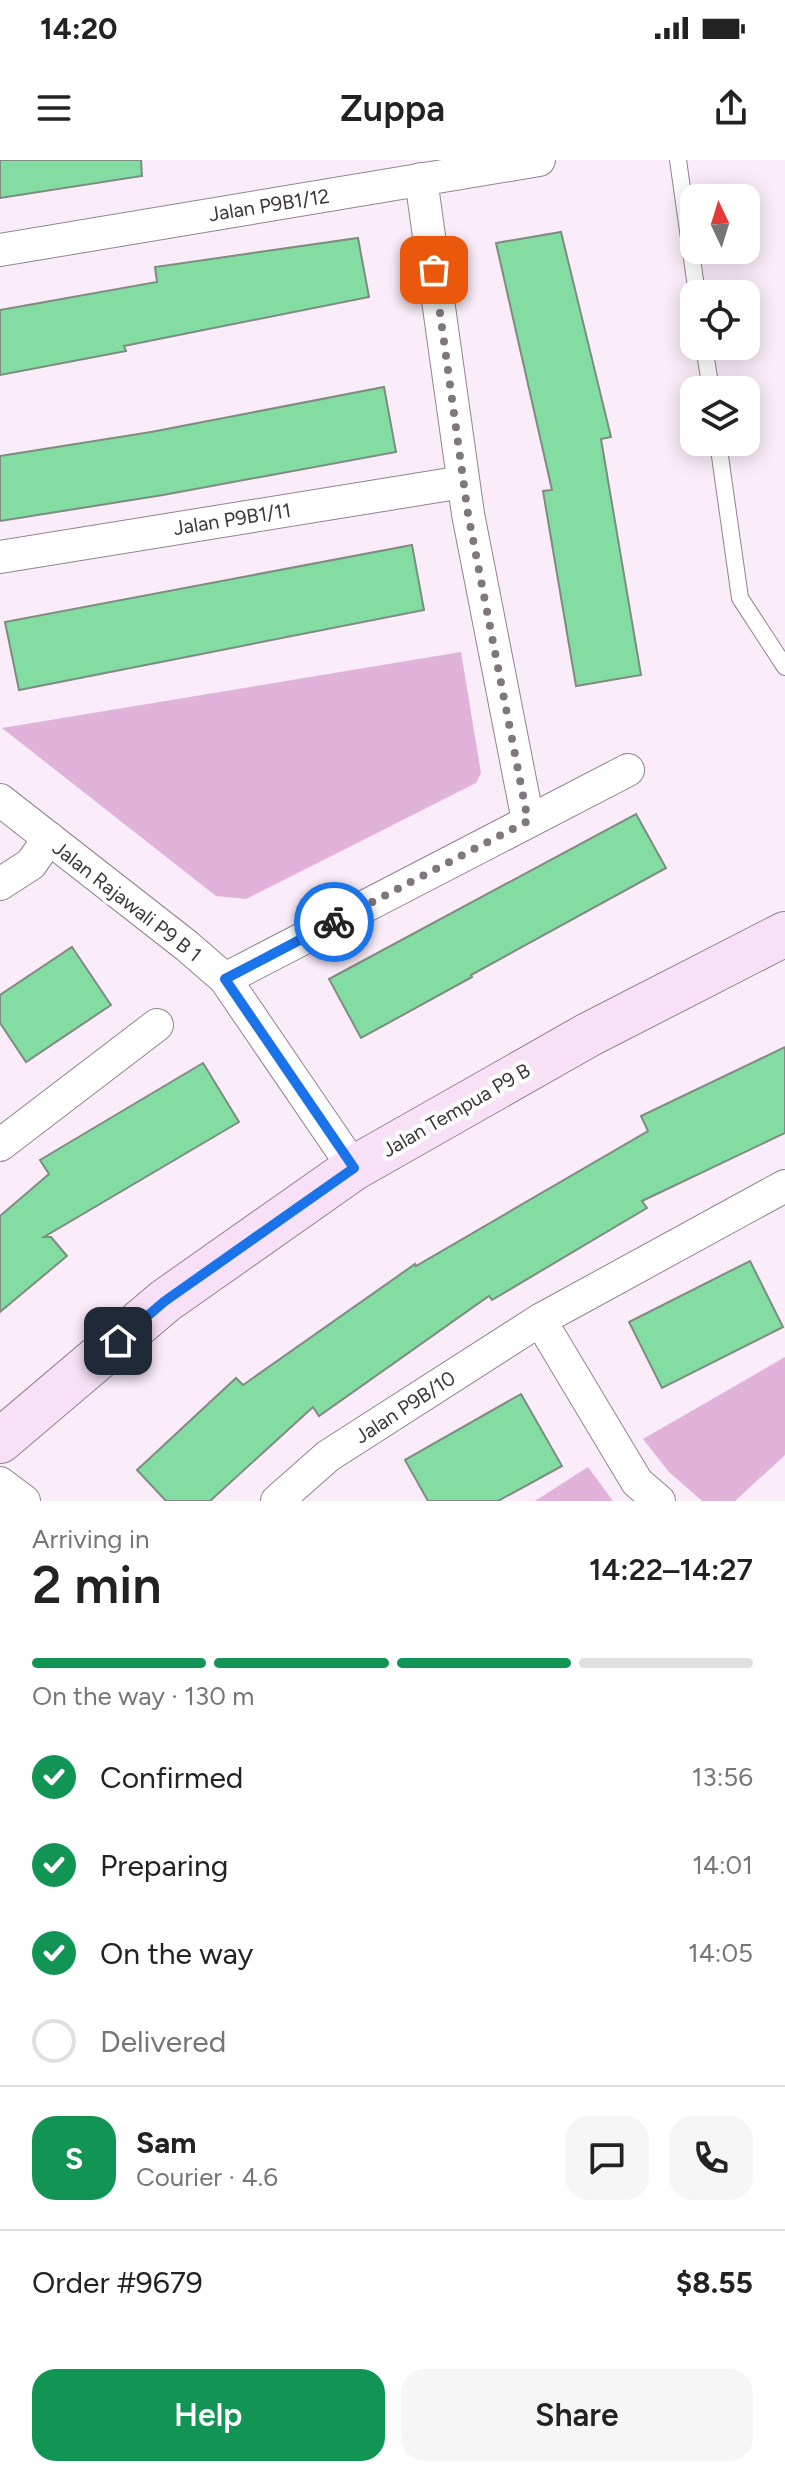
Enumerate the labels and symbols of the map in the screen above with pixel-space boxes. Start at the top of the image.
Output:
street label: Jalan P9B1/12 [207,184,331,226]
north arrow [680,184,760,264]
pin [400,236,468,304]
street label: Jalan P9B1/11 [171,498,293,540]
street label: Jalan Rajawali P9 B 1 [48,835,206,967]
courier [294,882,374,962]
street label: Jalan Tempua P9 B [378,1058,534,1162]
pin [84,1307,152,1375]
street label: Jalan P9B/10 [350,1366,460,1448]

